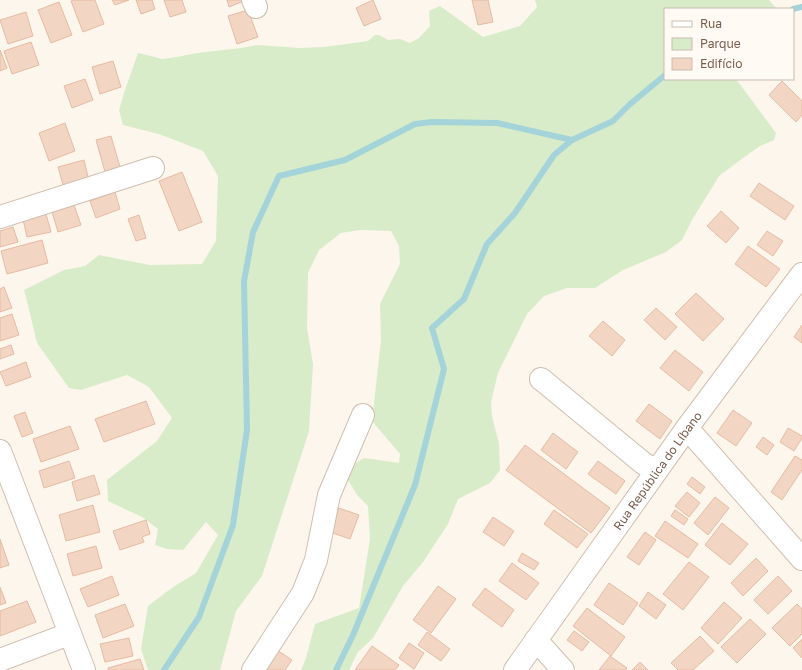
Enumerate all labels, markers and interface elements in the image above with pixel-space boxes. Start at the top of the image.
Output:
legend [664,8,794,80]
text: Rua [700,16,722,31]
text: Parque [700,36,741,51]
text: Edifício [700,56,742,71]
street label: Rua República do Líbano [610,408,704,533]

